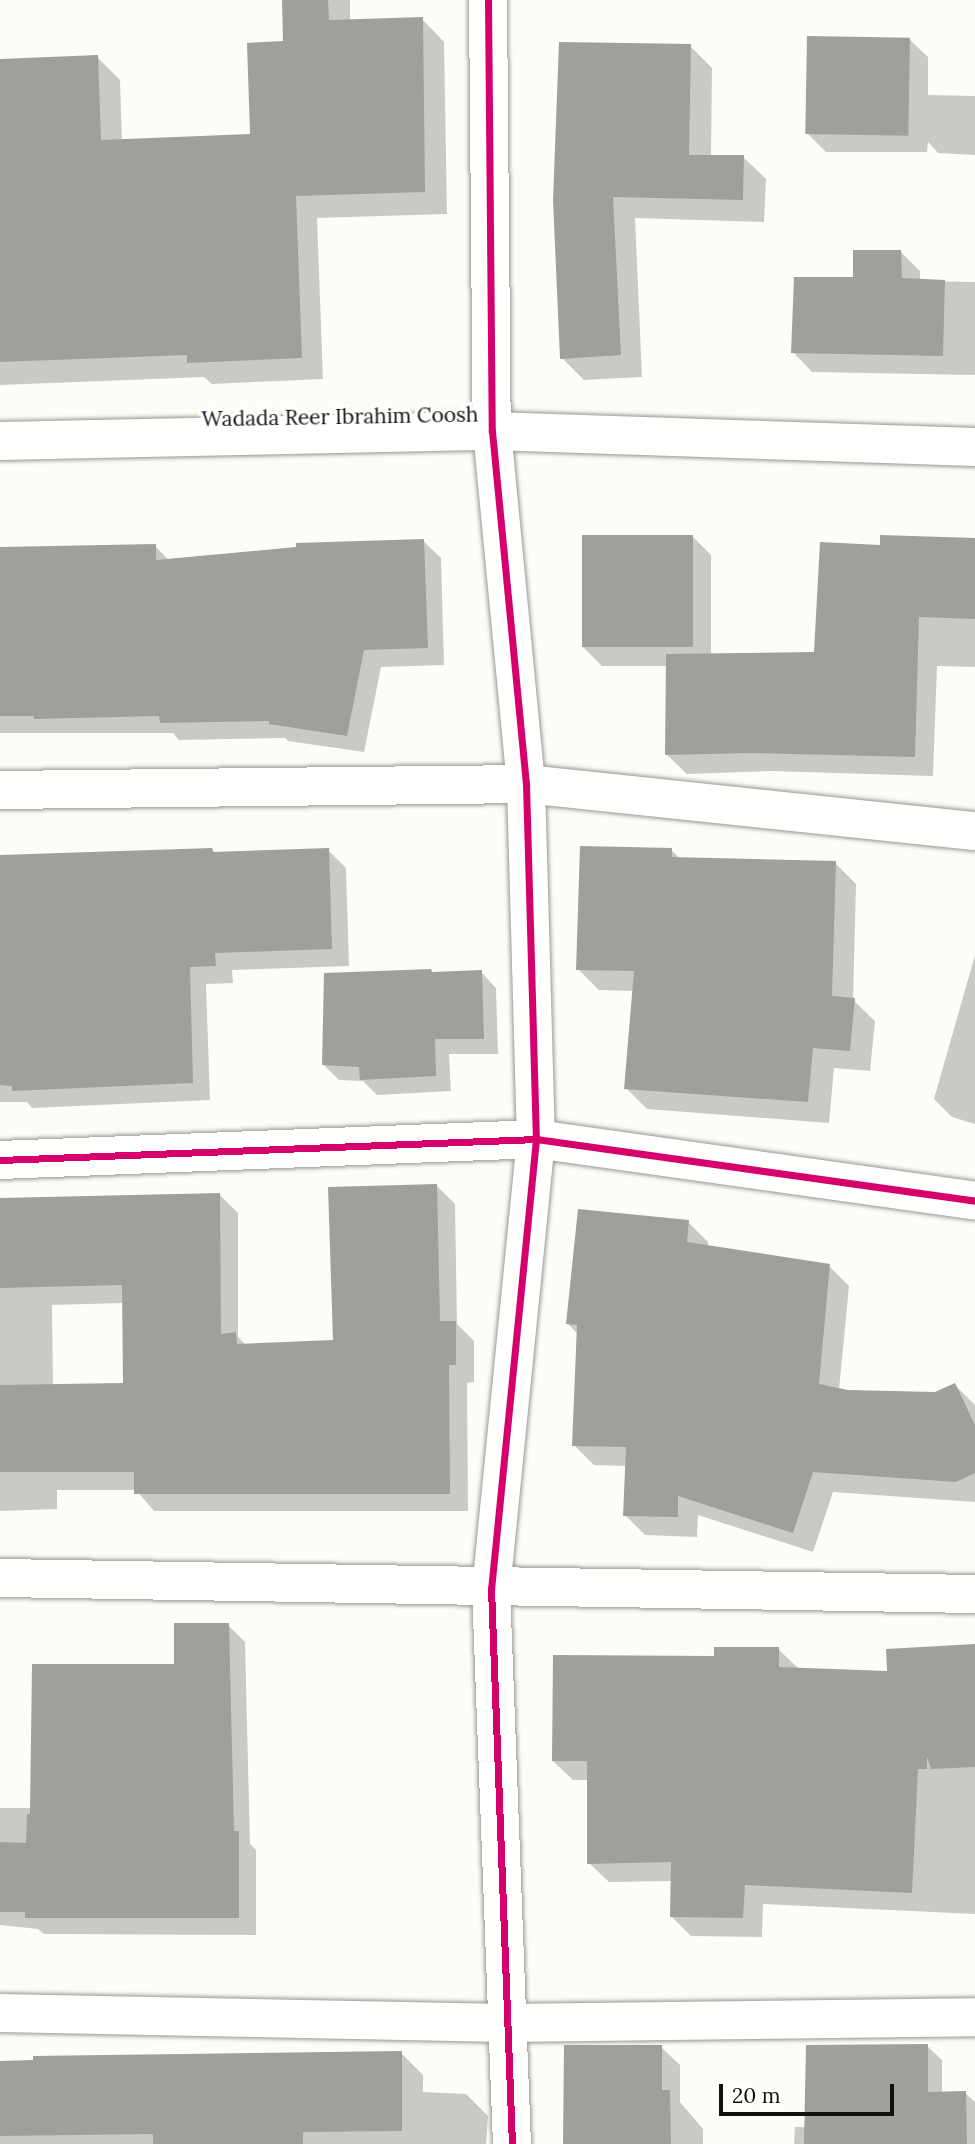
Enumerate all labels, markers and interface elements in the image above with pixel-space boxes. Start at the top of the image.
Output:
street label: Wadada Reer Ibrahim Coosh [201,402,479,432]
scale bar [723,2070,898,2114]
text: 20 m [732,2082,781,2109]

